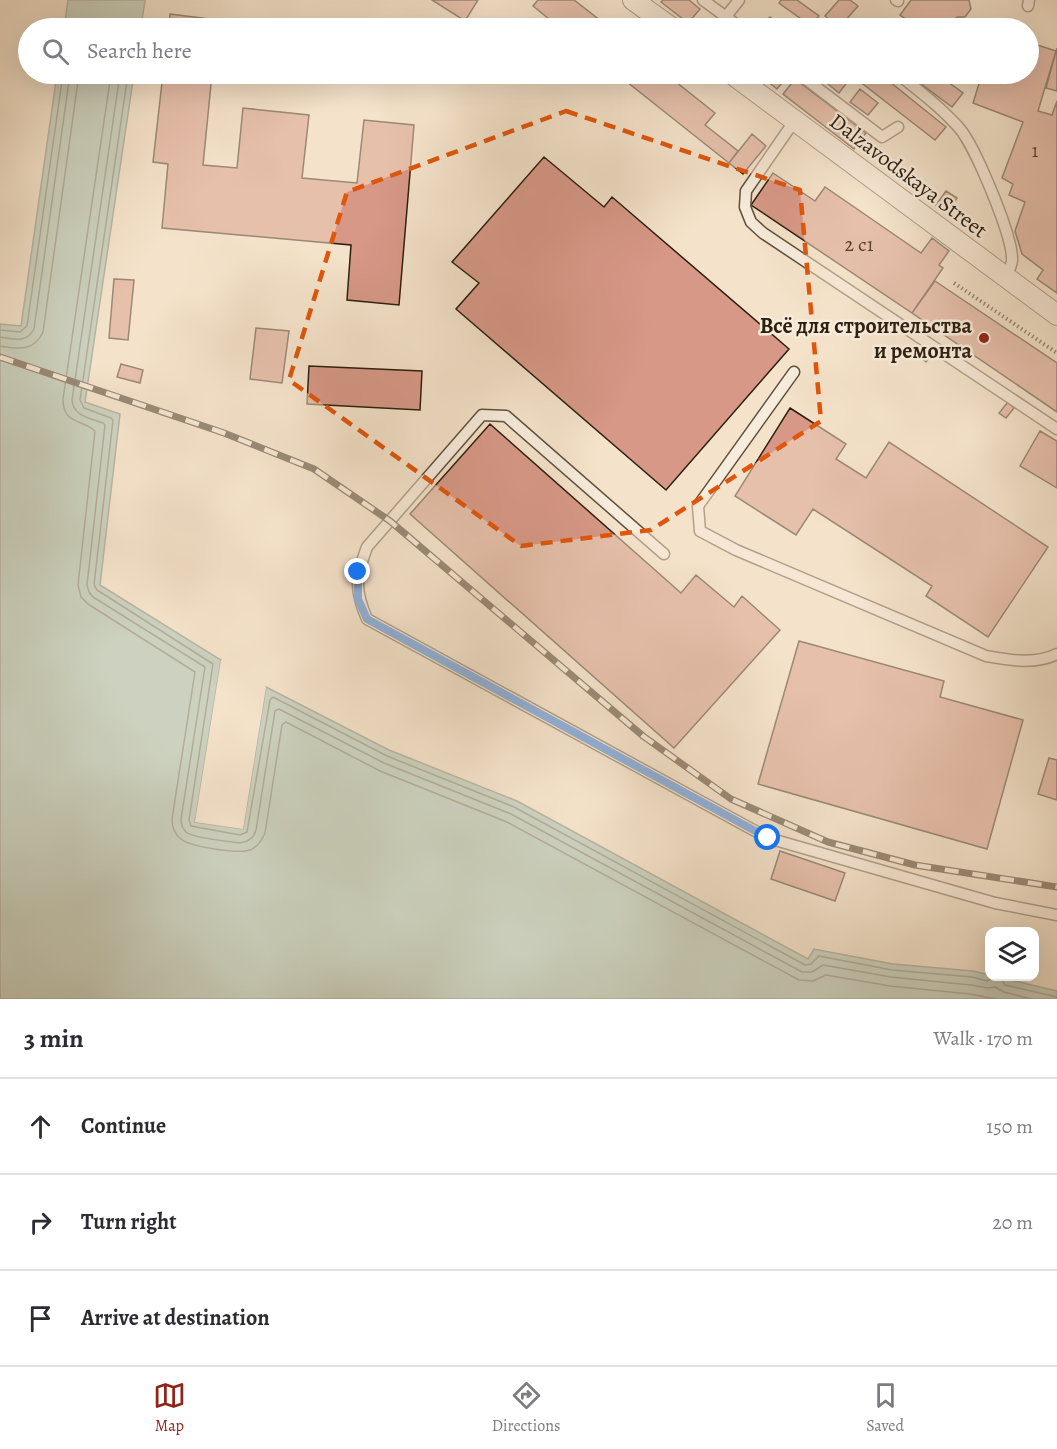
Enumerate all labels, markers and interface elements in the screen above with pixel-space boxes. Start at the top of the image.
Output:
search box [18,18,1039,84]
icon: search [39,35,72,68]
text: Search here [87,36,192,66]
street label: Dalzavodskaya Street [823,106,994,245]
house number: 1 [1032,137,1039,164]
house number: 2 с1 [845,231,874,258]
place label: Всё для строительства и ремонта [760,311,973,366]
marker: Всё для строительства и ремонта [977,331,991,345]
route end [344,558,370,584]
route start [754,824,780,850]
map controls [985,927,1039,981]
button: layers [985,927,1039,981]
text: 3 min [24,1021,84,1056]
text: Walk · 170 m [933,1025,1033,1052]
icon: ahead [24,1110,57,1143]
text: Continue [81,1111,166,1141]
text: 150 m [986,1113,1033,1140]
icon: right [24,1206,57,1239]
text: Turn right [81,1207,177,1237]
text: 20 m [992,1209,1033,1236]
icon: arrive [24,1302,57,1335]
text: Arrive at destination [81,1303,270,1333]
tab: Map [153,1379,186,1437]
tab: Directions [492,1379,560,1437]
tab: Saved [866,1379,904,1437]

